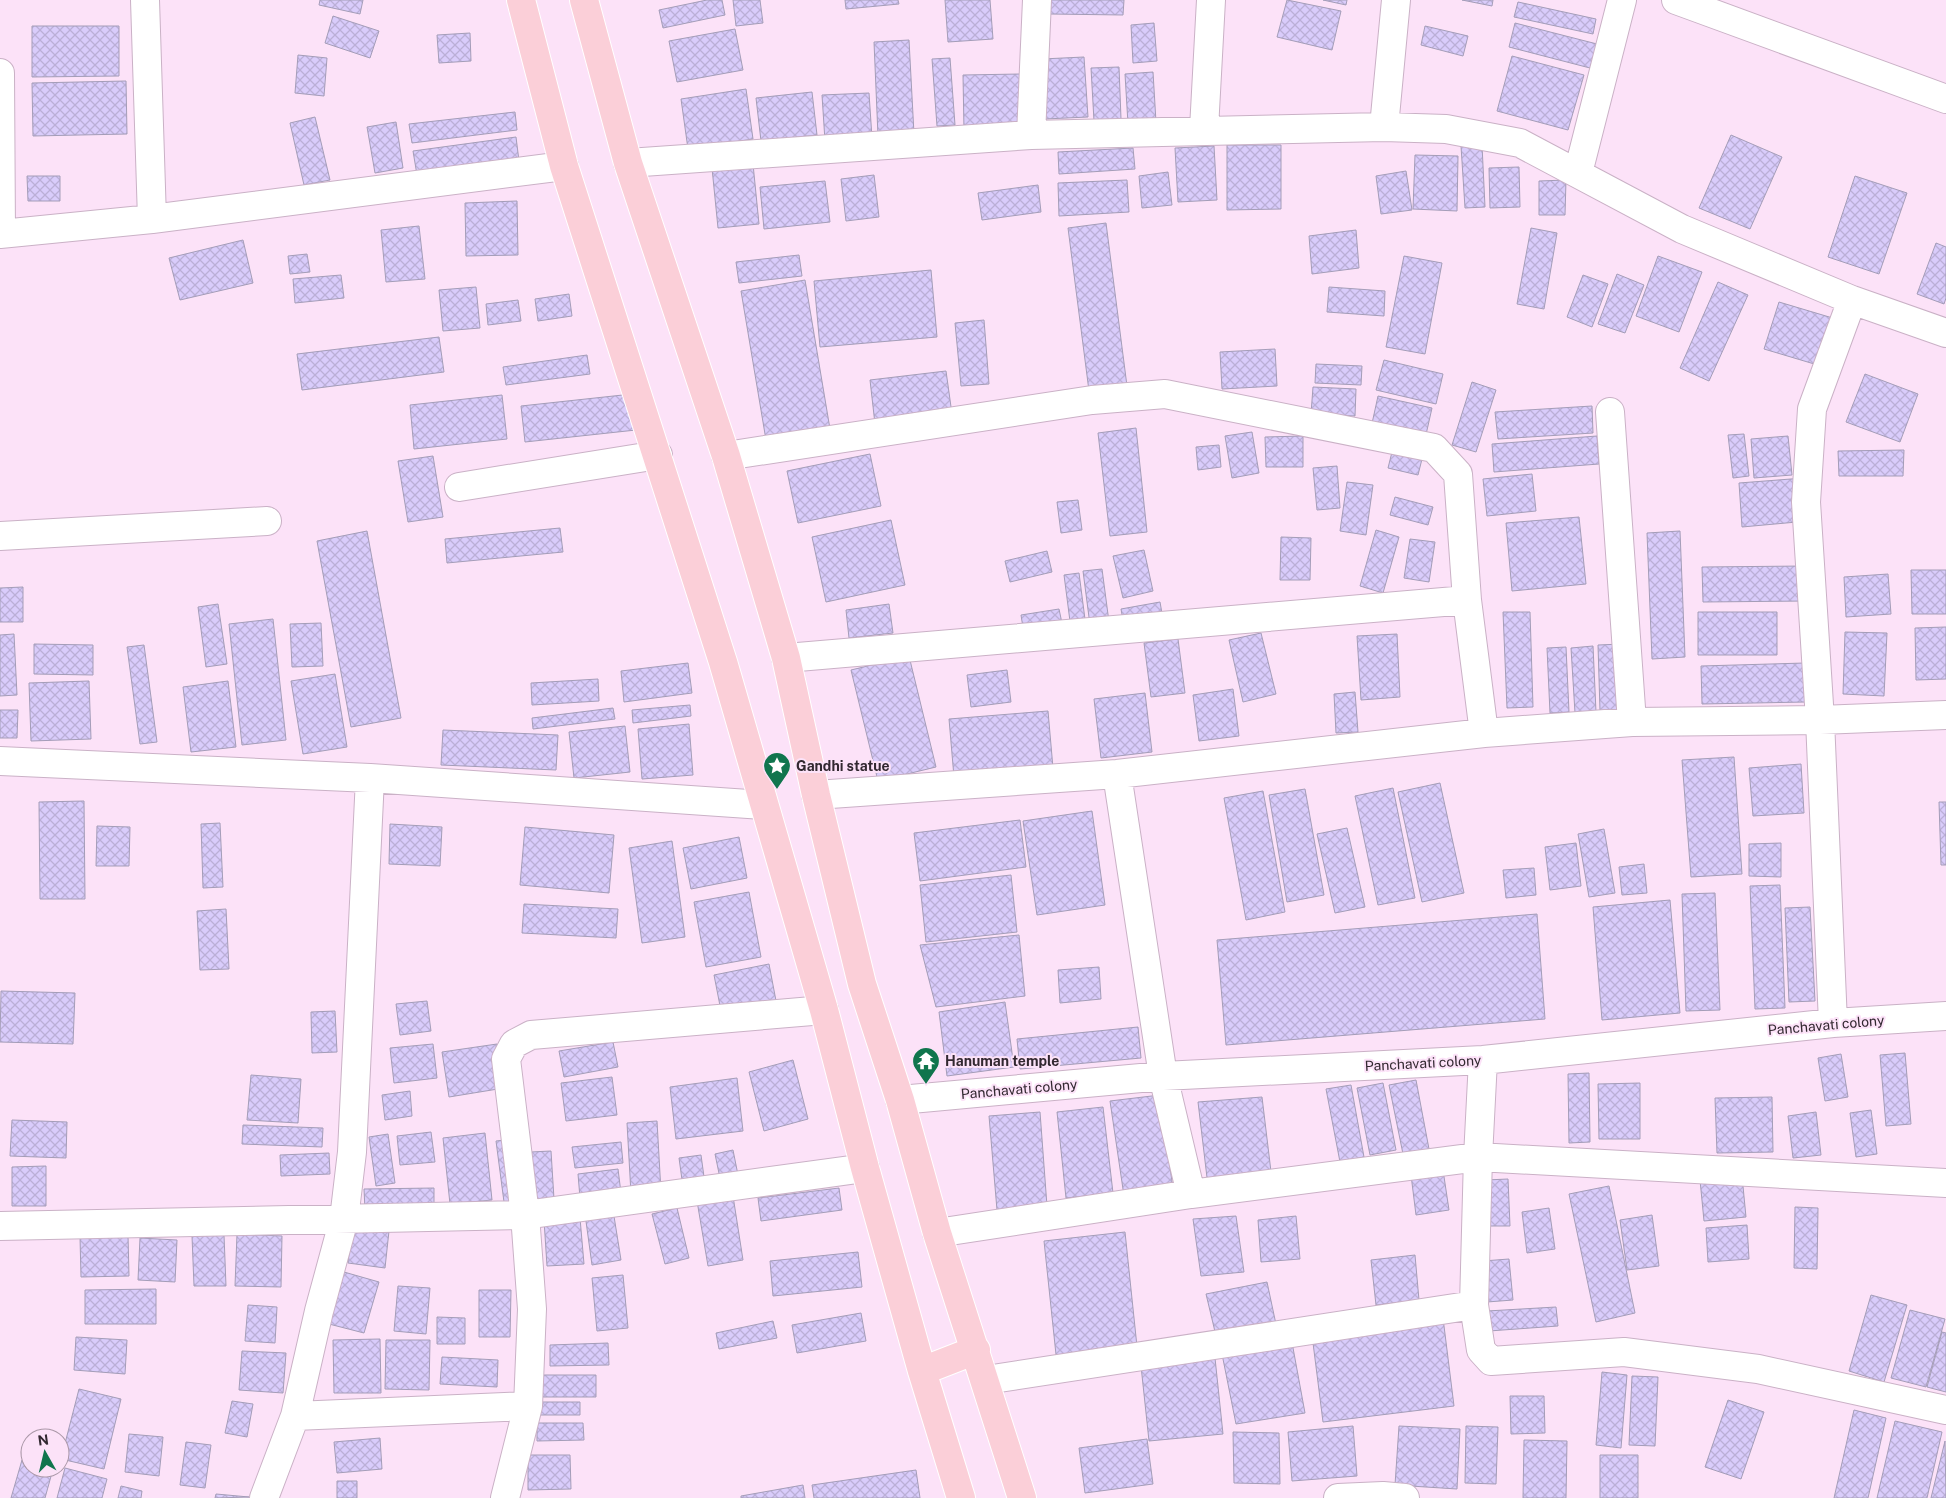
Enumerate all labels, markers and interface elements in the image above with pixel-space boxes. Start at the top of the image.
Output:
place icon: Gandhi statue [762,751,792,790]
place label: Gandhi statue [796,758,890,774]
street label: Panchavati colony [1767,1012,1885,1038]
temple icon: Hanuman temple [911,1046,941,1085]
street label: Panchavati colony [1364,1052,1482,1074]
place label: Hanuman temple [945,1053,1059,1069]
street label: Panchavati colony [960,1076,1078,1102]
north arrow [20,1428,70,1478]
text: N [37,1431,50,1449]

